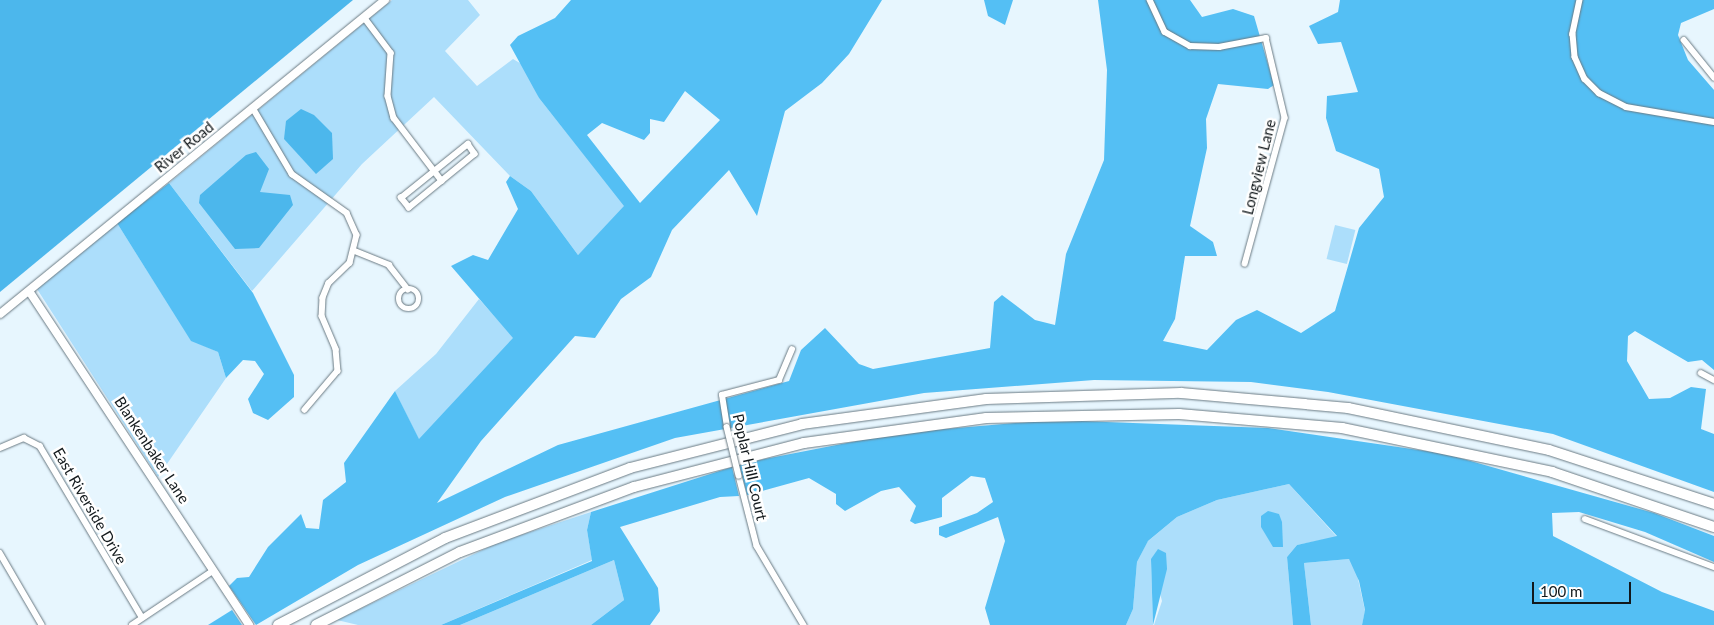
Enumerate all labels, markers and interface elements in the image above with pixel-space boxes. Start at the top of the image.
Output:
street label: Longview Lane [1238,117,1280,217]
street label: River Road [151,118,217,176]
street label: Blankenbaker Lane [111,393,193,507]
street label: Poplar Hill Court [729,412,771,522]
street label: East Riverside Drive [49,445,131,567]
scale bar [1534,572,1633,604]
text: 100 m [1540,582,1582,600]

